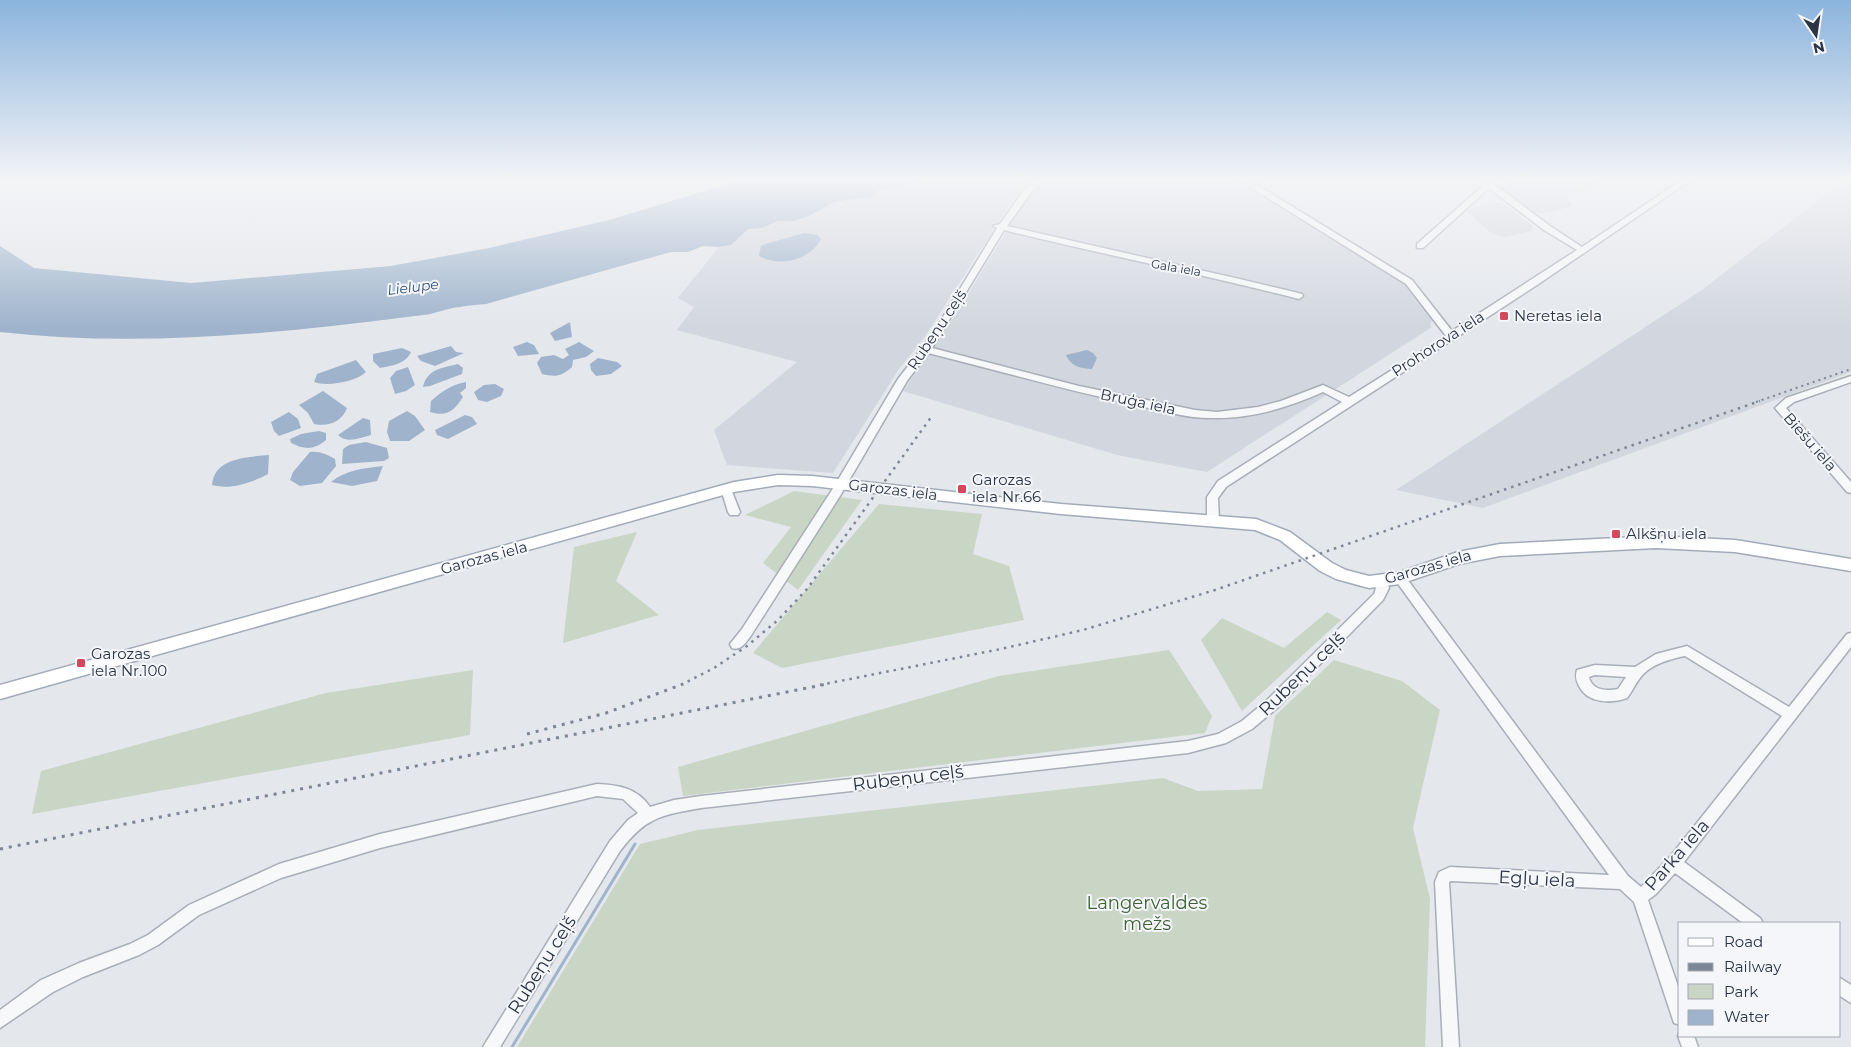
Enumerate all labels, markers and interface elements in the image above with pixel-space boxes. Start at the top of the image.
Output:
north arrow [1791,10,1841,60]
text: N [1811,38,1826,58]
street label: Gala iela [1150,256,1202,279]
water label: Lielupe [386,275,440,299]
street label: Rubeņu ceļš [903,286,971,374]
place label: Neretas iela [1514,306,1602,325]
street label: Prohorova iela [1388,307,1488,381]
marker: Neretas iela [1498,310,1510,322]
street label: Bruģa iela [1099,384,1177,419]
street label: Biešu iela [1780,408,1841,475]
place label: Garozas iela Nr.66 [972,470,1041,506]
street label: Garozas iela [848,475,939,504]
marker: Garozas iela Nr.66 [956,483,968,495]
place label: Alkšņu iela [1626,524,1707,544]
marker: Alkšņu iela [1610,528,1622,540]
street label: Garozas iela [438,537,529,578]
street label: Garozas iela [1382,545,1473,588]
street label: Rubeņu ceļš [1254,627,1351,721]
place label: Garozas iela Nr.100 [91,644,167,680]
marker: Garozas iela Nr.100 [75,657,87,669]
street label: Rubeņu ceļš [851,760,965,797]
street label: Parka iela [1640,815,1714,895]
street label: Egļu iela [1498,866,1576,893]
park label: Langervaldes mežs [1087,892,1208,935]
street label: Rubeņu ceļš [503,912,582,1019]
legend [1678,922,1841,1037]
text: Road [1724,932,1763,951]
text: Railway [1724,957,1782,976]
text: Park [1724,982,1758,1001]
text: Water [1724,1007,1770,1026]

